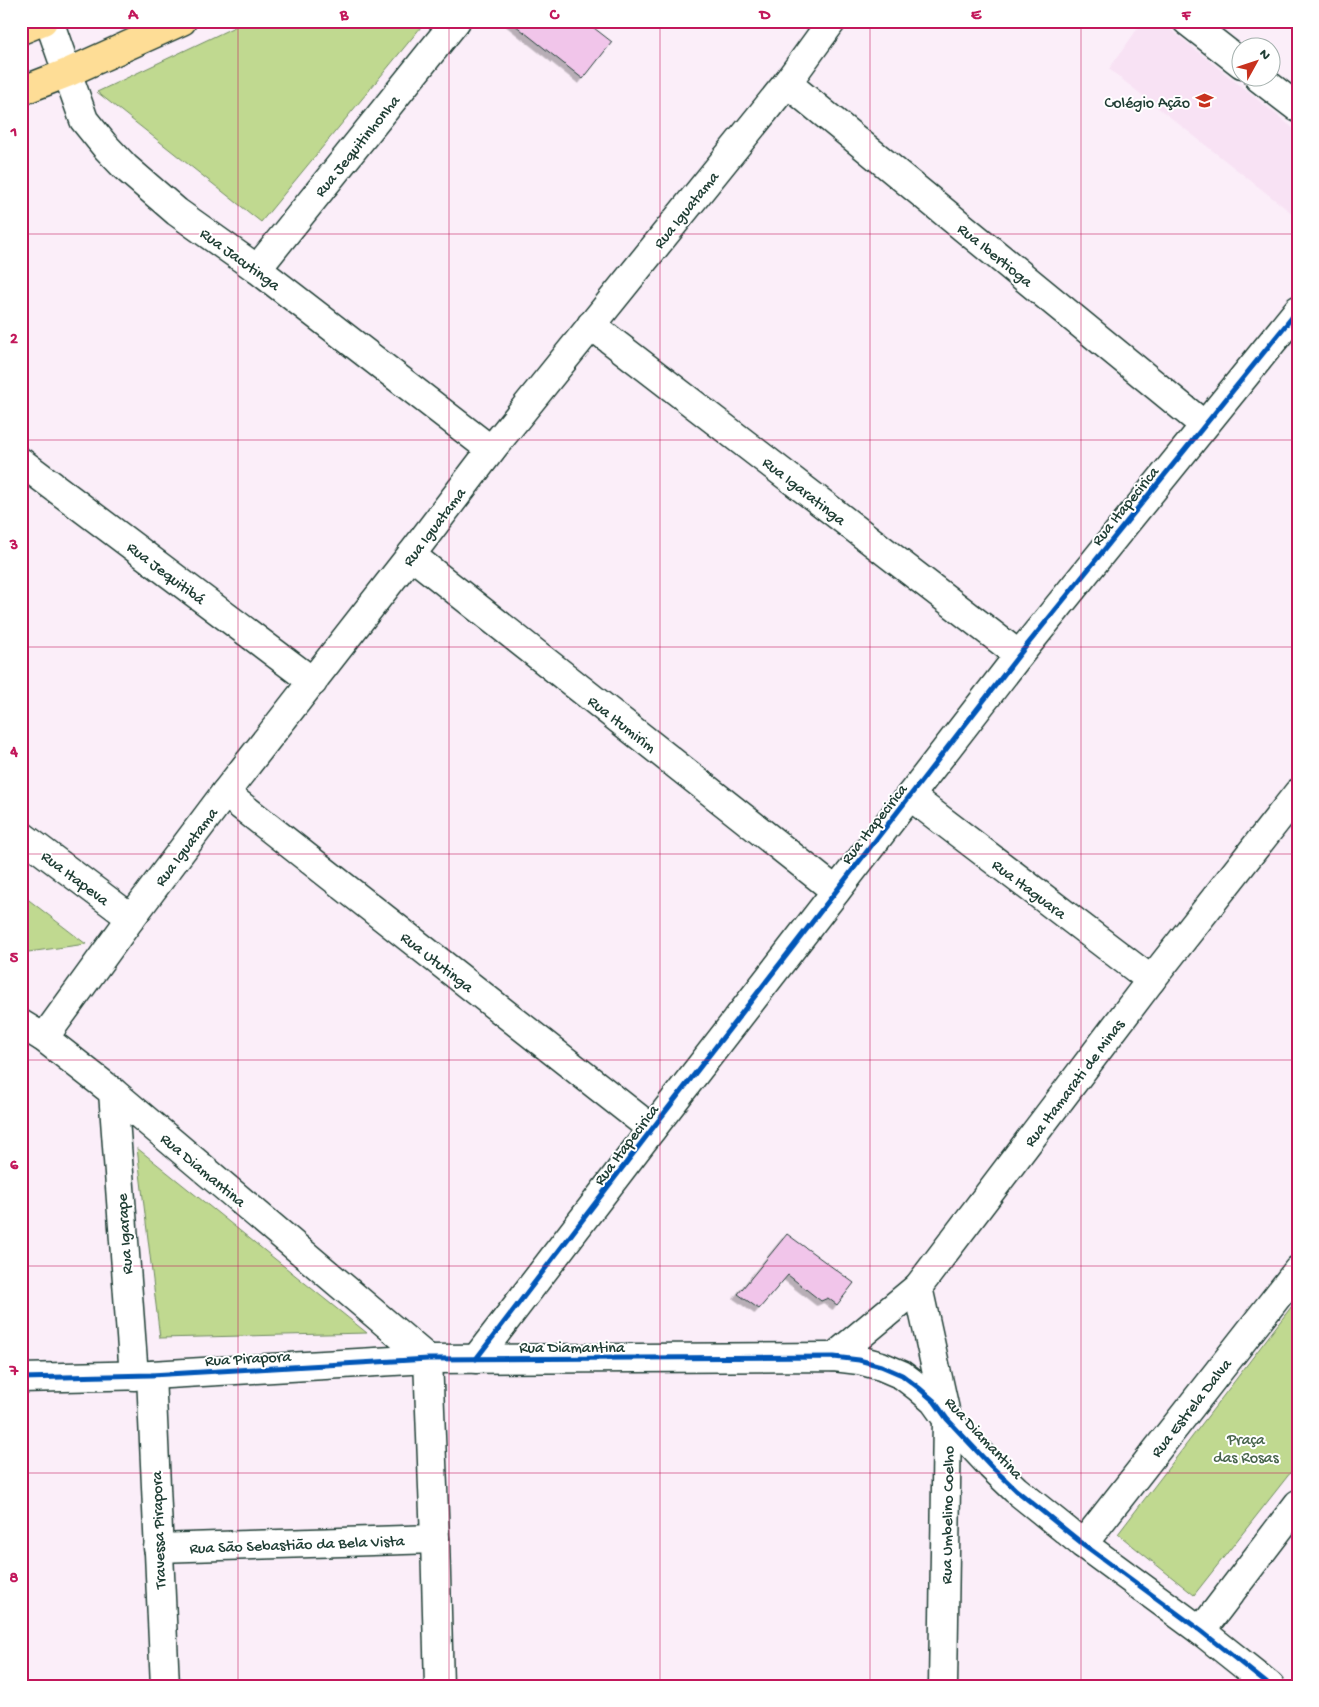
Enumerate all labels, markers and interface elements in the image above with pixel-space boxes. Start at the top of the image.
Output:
text: A [127,7,139,26]
text: B [339,7,349,26]
text: C [549,7,560,26]
text: D [758,7,771,26]
text: E [971,7,982,26]
text: F [1181,7,1192,26]
north arrow [1232,38,1282,88]
text: N [1255,46,1273,64]
school or university icon: Colégio Ação [1194,91,1214,111]
street label: Rua Jequitinhonha [312,92,406,202]
place label: Colégio Ação [1105,95,1190,114]
text: 1 [10,124,17,143]
street label: Rua Iguatama [651,168,725,254]
street label: Rua Ibertioga [952,221,1036,293]
street label: Rua Jacutinga [195,225,284,297]
text: 2 [10,331,18,350]
street label: Rua Igaratinga [757,454,849,532]
street label: Rua Itapecirica [1089,463,1165,551]
street label: Rua Iguatama [400,484,472,571]
text: 3 [9,537,18,556]
street label: Rua Jequitibá [122,539,209,611]
street label: Rua Itumirim [583,693,659,759]
text: 4 [9,744,18,763]
street label: Rua Itapecirica [839,780,914,869]
street label: Rua Iguatama [152,804,224,891]
street label: Rua Itapeva [36,848,112,912]
street label: Rua Itaguara [987,857,1070,925]
street label: Rua Ututinga [396,929,477,999]
text: 5 [10,950,19,969]
street label: Rua Itamarati de Minas [1022,1016,1131,1152]
street label: Rua Itapecirica [591,1101,665,1190]
street label: Rua Diamantina [155,1130,249,1214]
text: 6 [10,1157,19,1176]
street label: Rua Igarape [114,1192,139,1275]
street label: Rua Diamantina [519,1340,626,1359]
street label: Rua Pirapora [205,1349,293,1372]
street label: Rua Estrela Dalva [1148,1355,1238,1462]
text: 7 [9,1363,19,1382]
street label: Rua Diamantina [939,1394,1026,1485]
park label: Praça das Rosas [1213,1432,1280,1469]
street label: Rua Umbelino Coelho [939,1446,960,1584]
street label: Travessa Pirapora [149,1469,172,1590]
street label: Rua São Sebastião da Bela Vista [189,1533,406,1560]
text: 8 [10,1570,19,1589]

